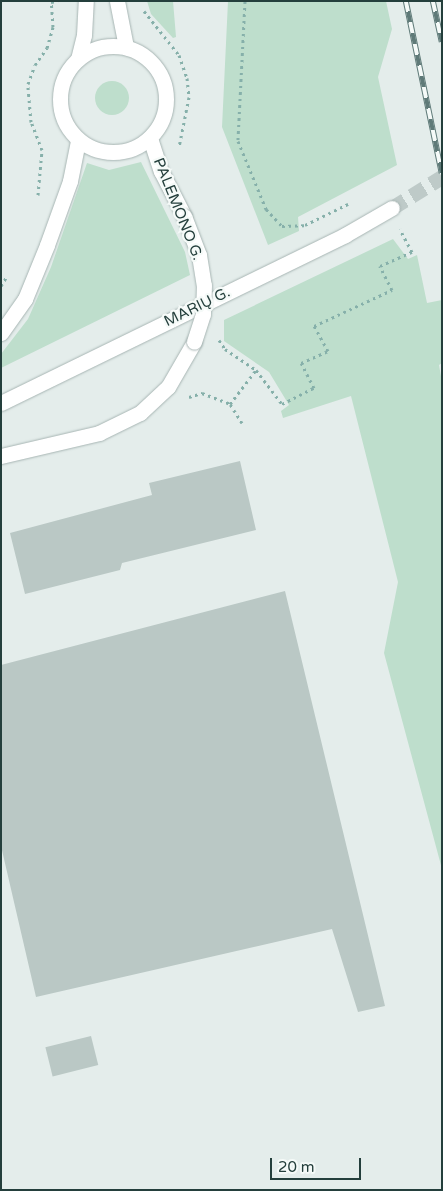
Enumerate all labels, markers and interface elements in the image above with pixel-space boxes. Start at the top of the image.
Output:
street label: PALEMONO G. [149,155,207,263]
street label: MARIŲ G. [161,283,233,331]
scale bar [273,1148,364,1180]
text: 20 m [278,1158,315,1176]

